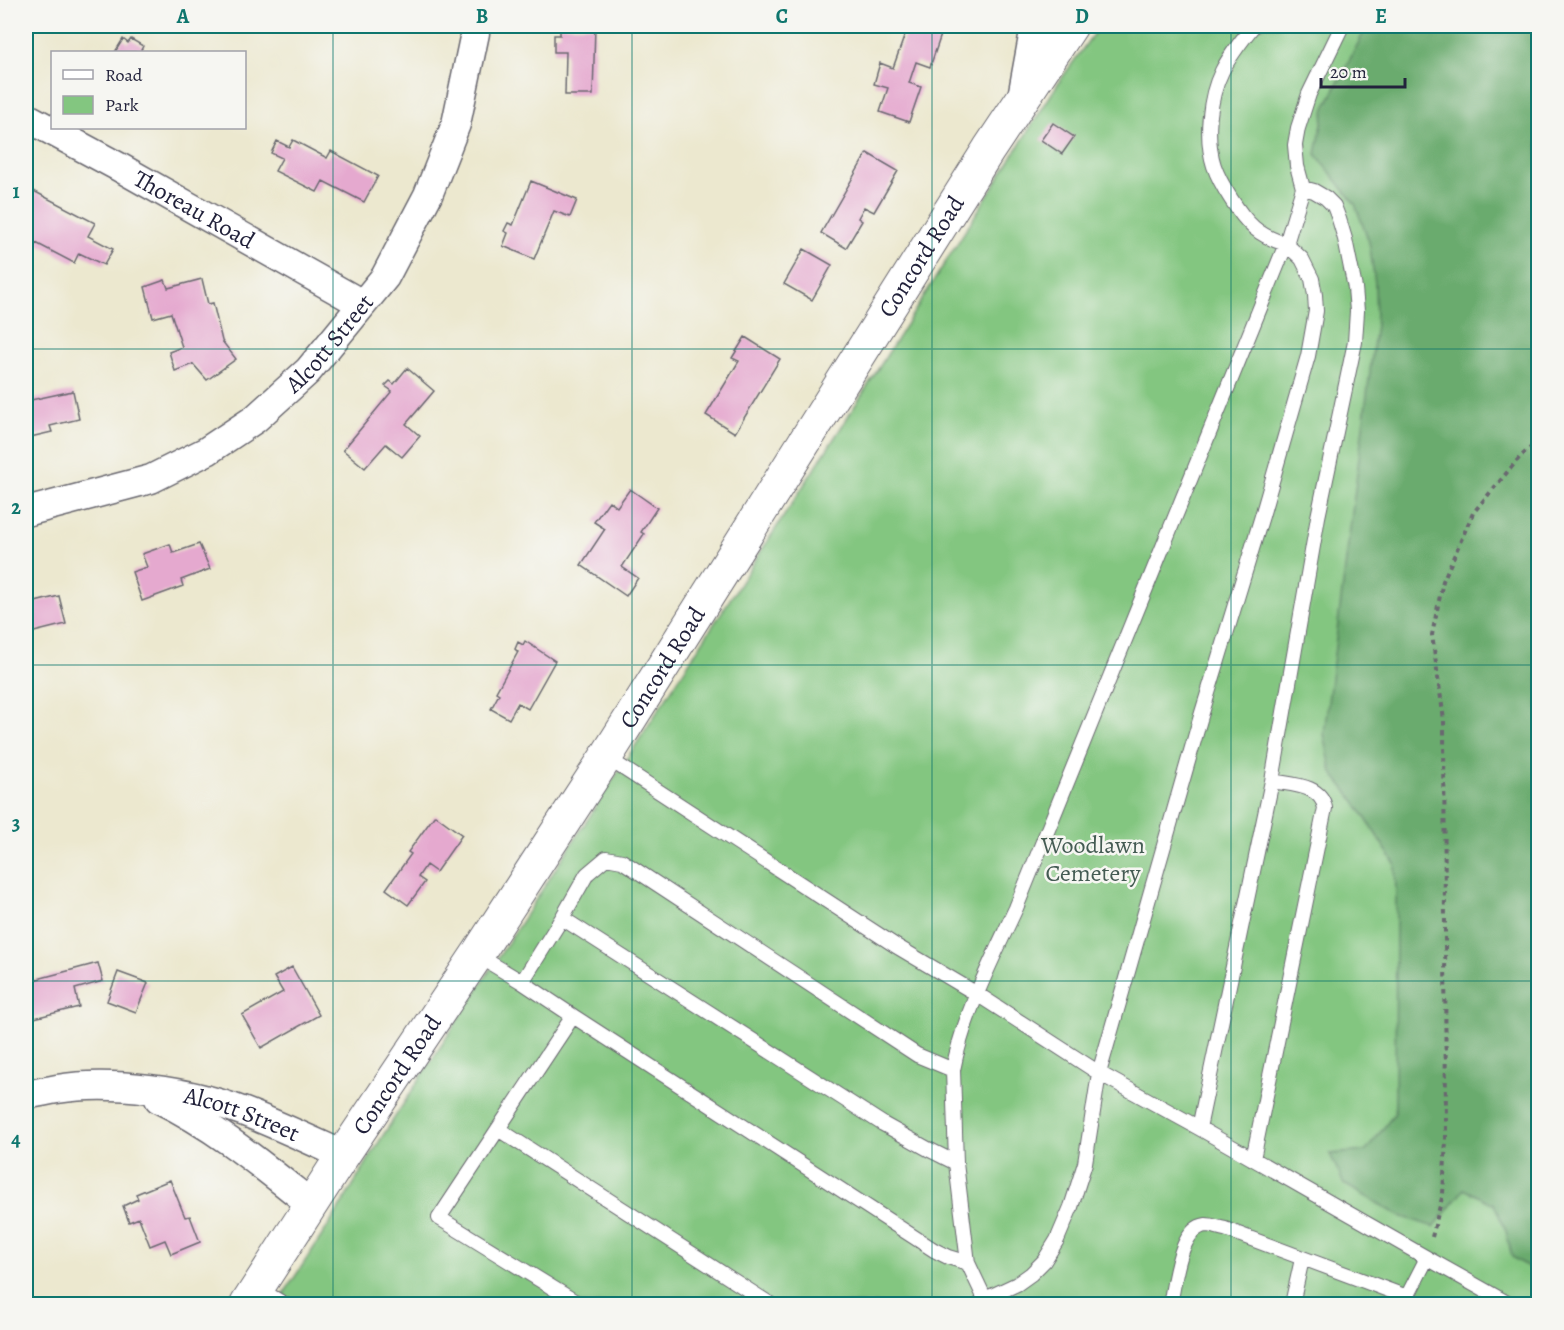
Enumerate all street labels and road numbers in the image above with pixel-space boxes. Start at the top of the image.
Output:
street label: Thoreau Road [128,163,261,256]
street label: Concord Road [871,189,972,323]
street label: Alcott Street [278,287,381,401]
street label: Concord Road [612,601,713,734]
street label: Concord Road [345,1008,449,1141]
street label: Alcott Street [180,1079,305,1149]

